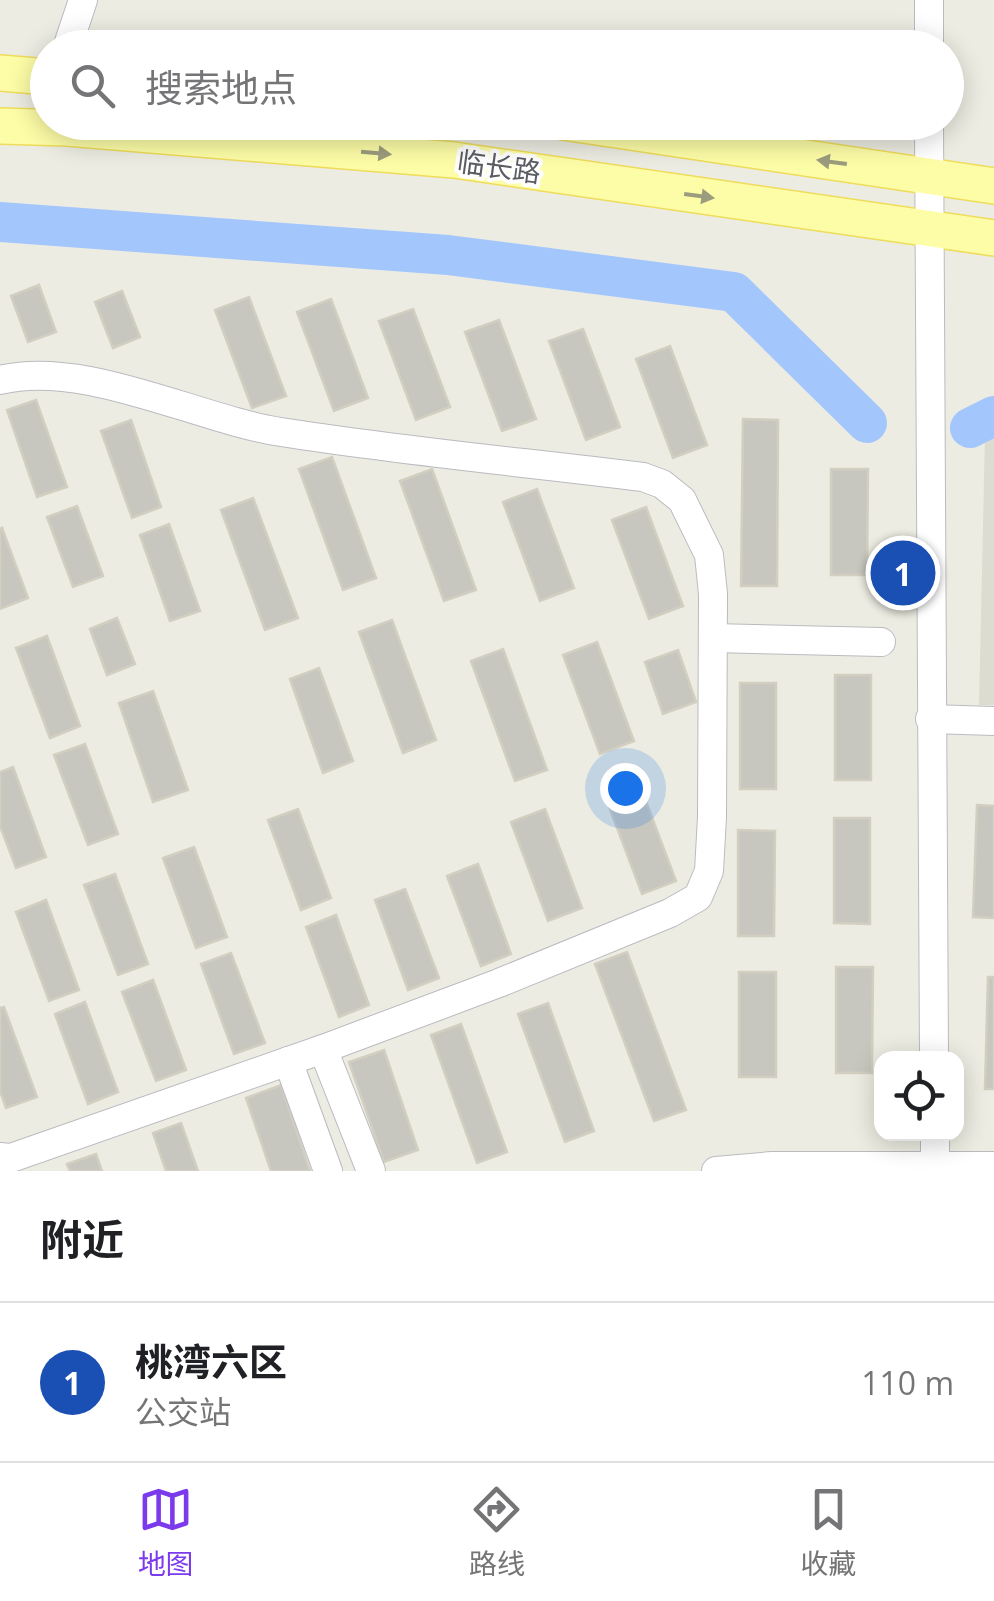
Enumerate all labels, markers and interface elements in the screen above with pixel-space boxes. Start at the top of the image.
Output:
search box [30,30,964,140]
icon: search [65,58,120,113]
text: 搜索地点 [145,61,297,113]
street label: 临长路 [455,141,543,191]
one-way arrow [361,146,393,162]
one-way arrow [816,154,847,170]
one-way arrow [683,188,715,204]
pin: 1 [870,536,936,610]
your location [600,763,651,814]
map controls [874,1051,964,1141]
button: locate [874,1051,964,1141]
text: 附近 [40,1210,124,1267]
text: 桃湾六区 [135,1335,287,1387]
text: 1 [63,1361,82,1404]
text: 110 m [861,1361,954,1404]
text: 公交站 [135,1390,231,1433]
tab: 地图 [138,1482,194,1582]
tab: 路线 [469,1482,525,1582]
tab: 收藏 [800,1482,856,1582]

